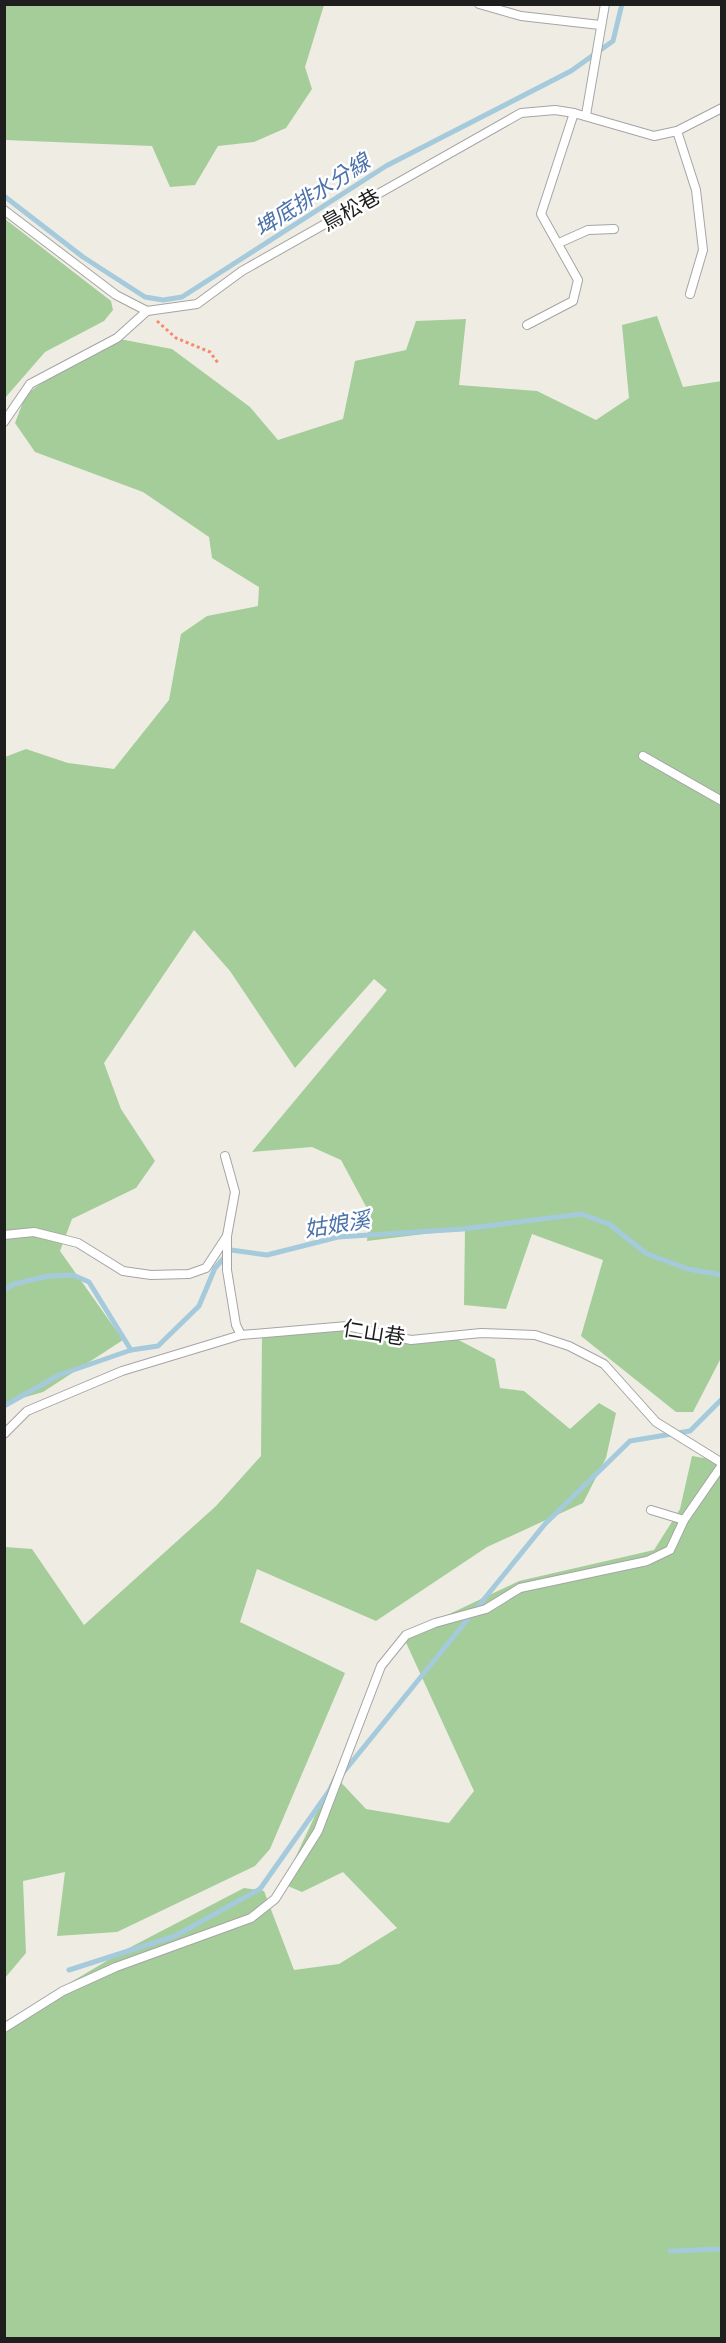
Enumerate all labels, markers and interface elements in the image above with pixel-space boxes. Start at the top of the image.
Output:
water label: 埤底排水分線 [248,145,377,243]
street label: 鳥松巷 [316,182,385,237]
water label: 姑娘溪 [302,1204,375,1243]
street label: 仁山巷 [341,1313,407,1351]

